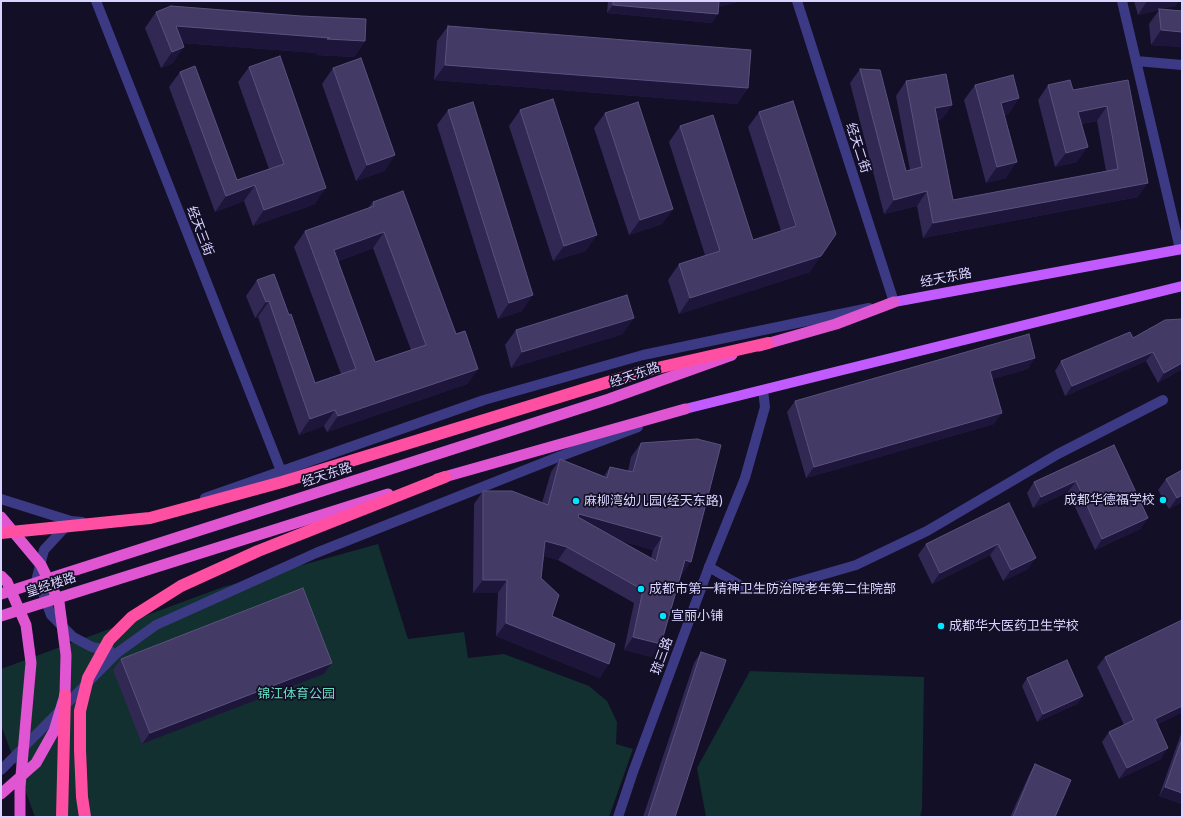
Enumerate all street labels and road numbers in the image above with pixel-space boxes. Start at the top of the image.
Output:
street label: 经天二街 [843,121,873,175]
street label: 经天三街 [183,204,217,258]
street label: 经天东路 [919,265,973,291]
street label: 经天东路 [608,359,662,391]
street label: 经天东路 [300,460,354,490]
street label: 皇经楼路 [24,570,78,600]
street label: 琉三路 [648,635,676,677]

